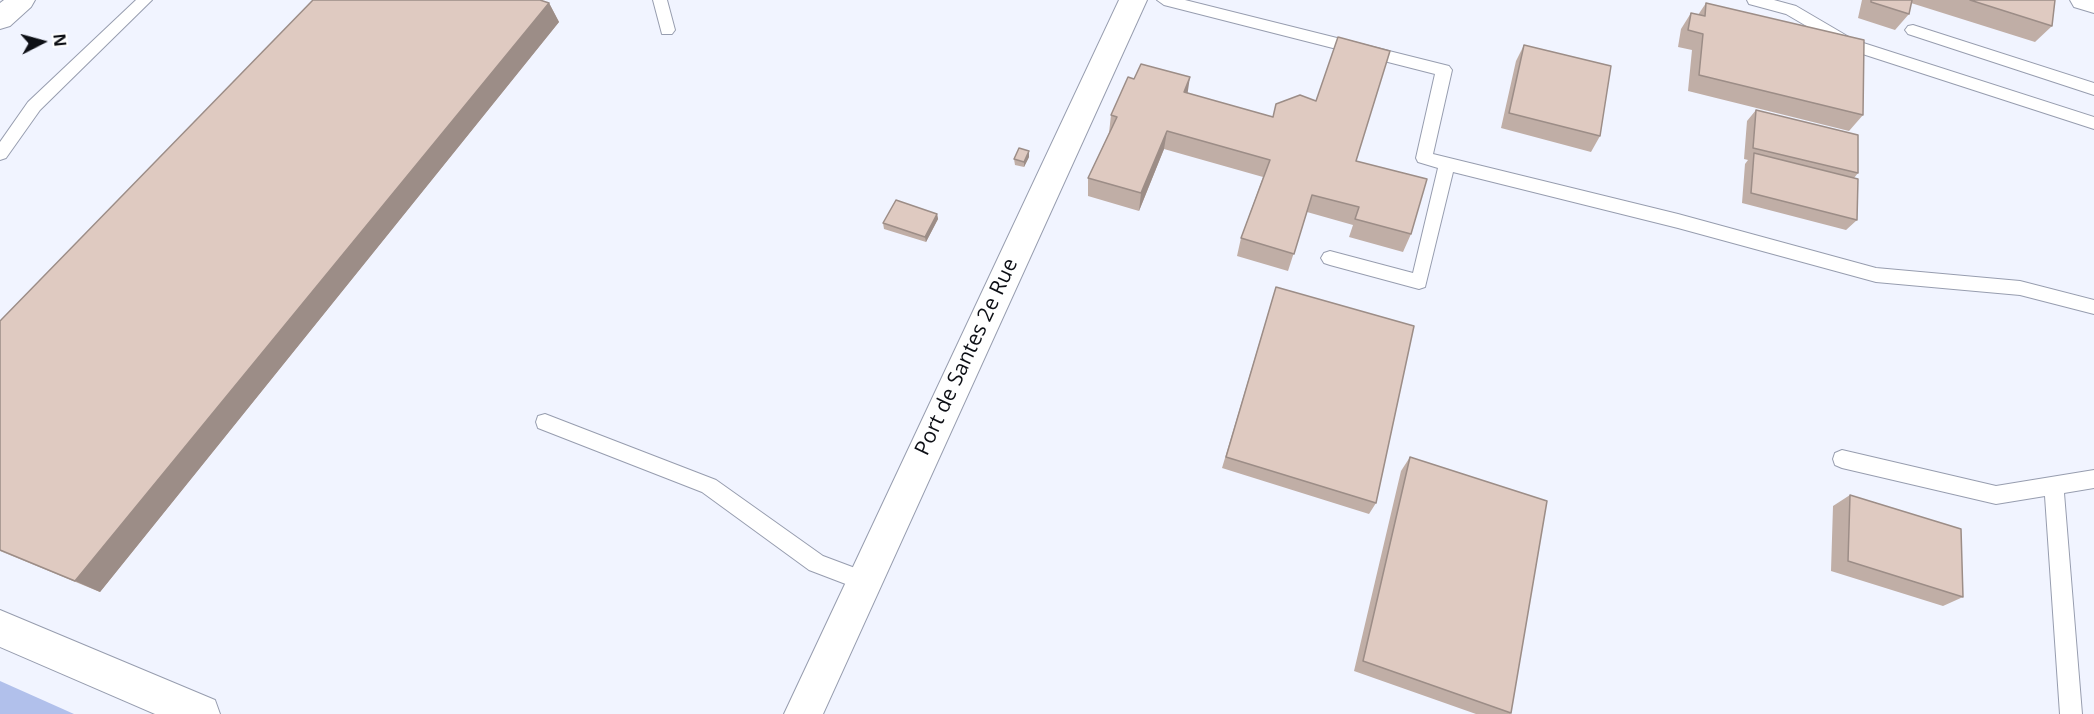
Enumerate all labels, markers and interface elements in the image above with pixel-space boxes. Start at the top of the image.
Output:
north arrow [12,12,72,72]
text: N [48,32,72,48]
street label: Port de Santes 2e Rue [910,254,1024,460]

